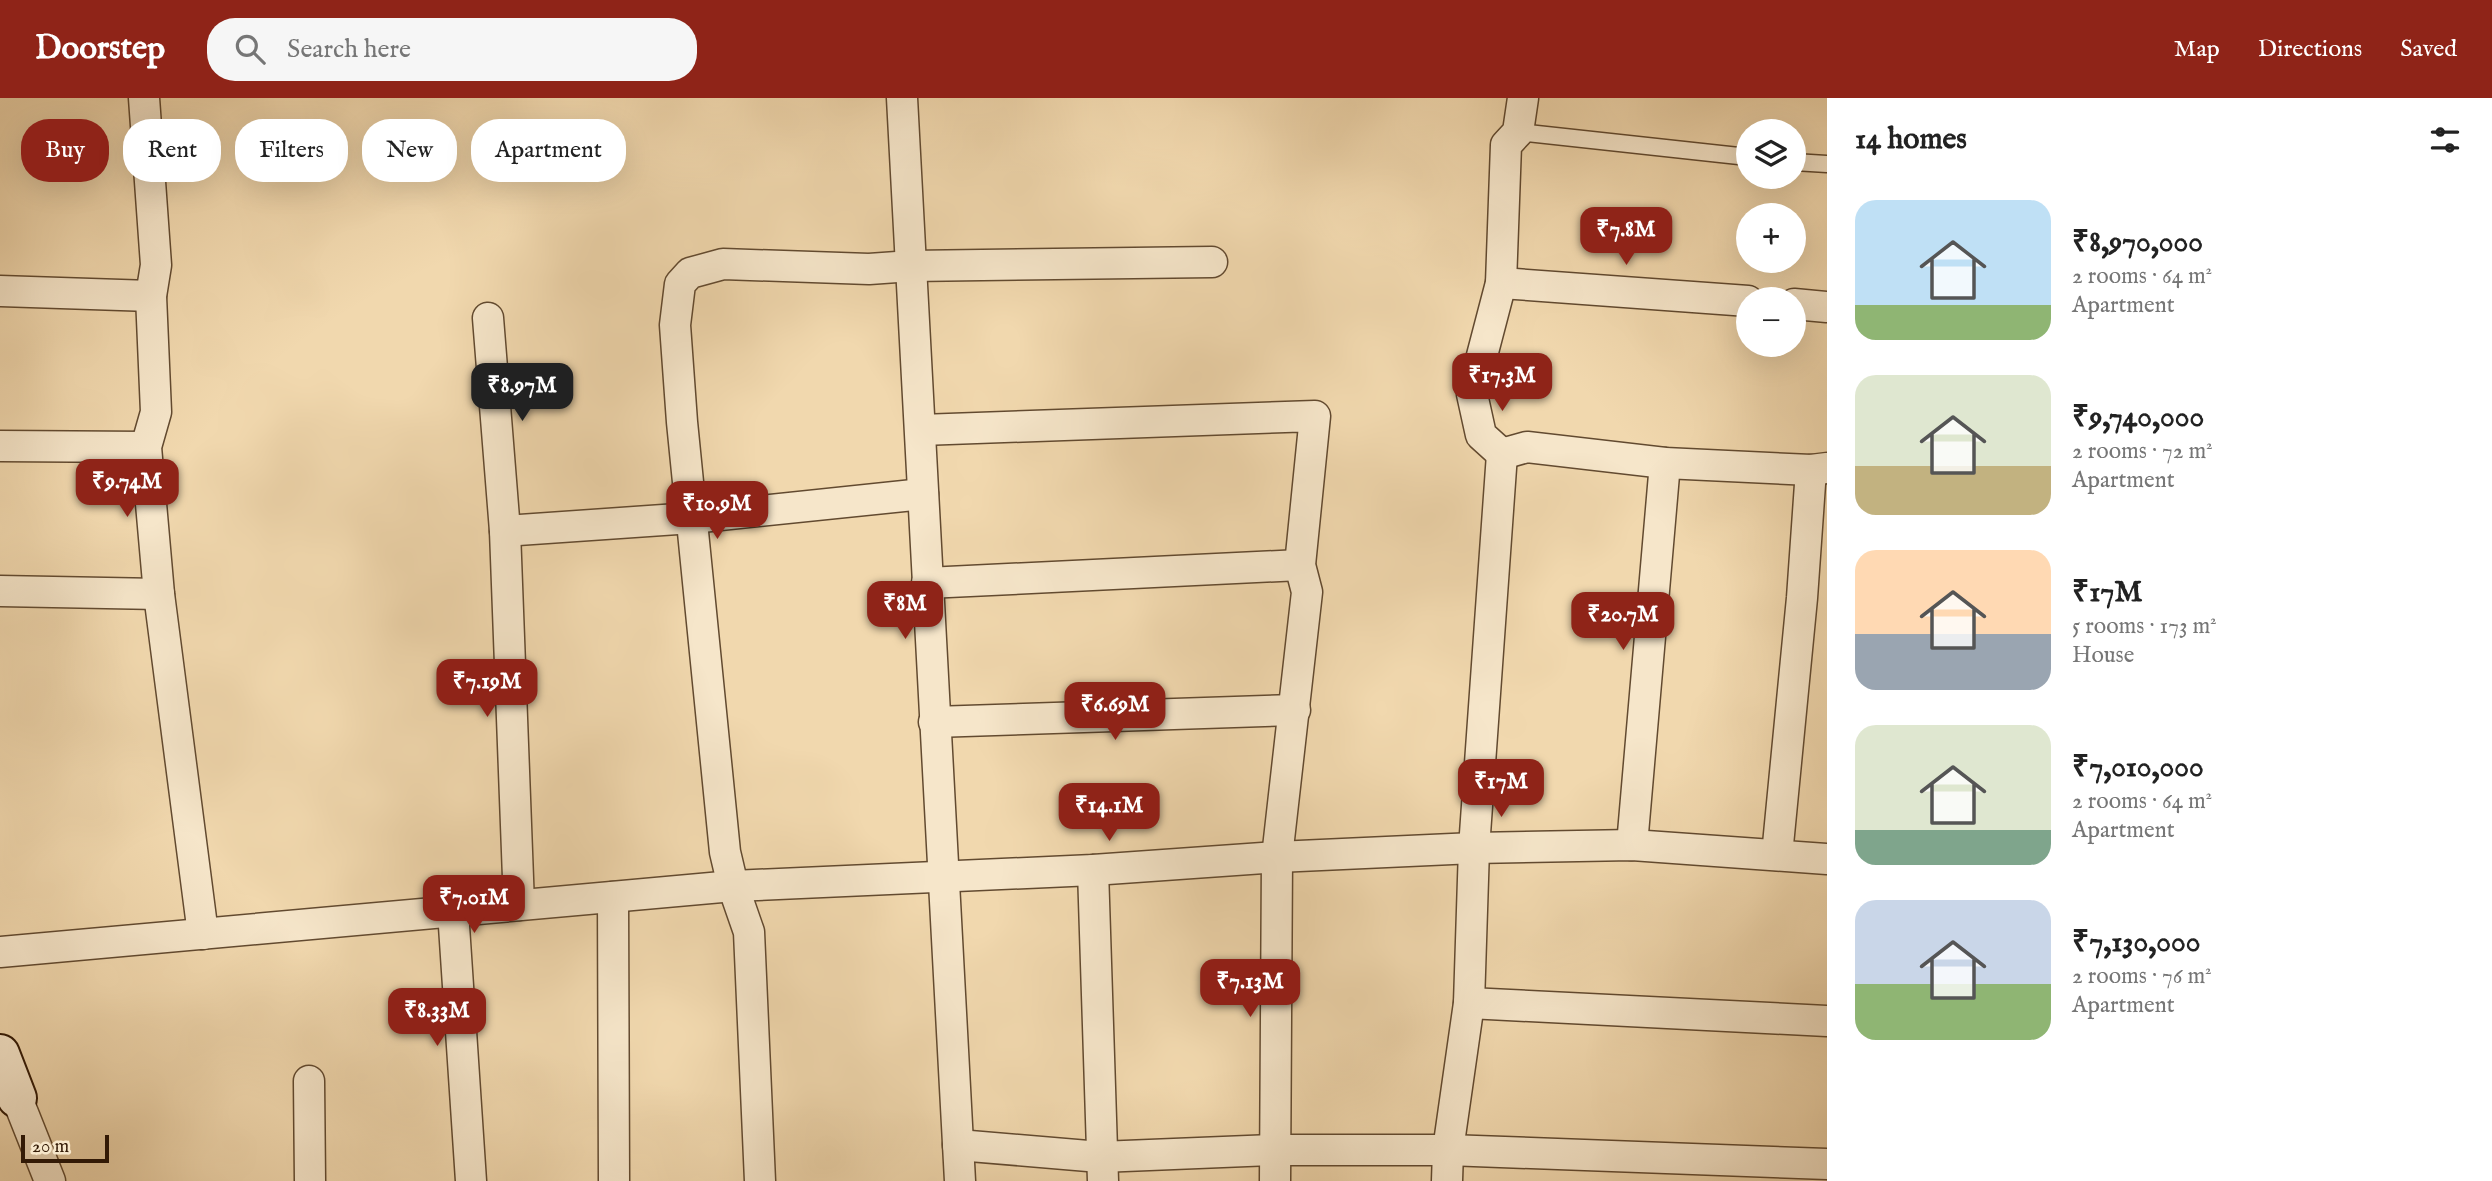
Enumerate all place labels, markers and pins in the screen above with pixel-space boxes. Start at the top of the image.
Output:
pin: ₹7.8M [1577,208,1675,267]
pin: ₹17.3M [1445,354,1559,413]
pin: ₹8.97M [465,364,579,423]
pin: ₹9.74M [70,460,184,519]
pin: ₹10.9M [660,482,774,541]
pin: ₹8M [871,582,939,641]
pin: ₹20.7M [1566,592,1680,652]
pin: ₹7.19M [430,660,544,719]
pin: ₹6.69M [1058,682,1172,742]
pin: ₹17M [1460,760,1542,819]
pin: ₹14.1M [1052,784,1166,843]
pin: ₹7.01M [417,876,531,935]
pin: ₹7.13M [1193,960,1307,1019]
pin: ₹8.33M [380,988,494,1048]

